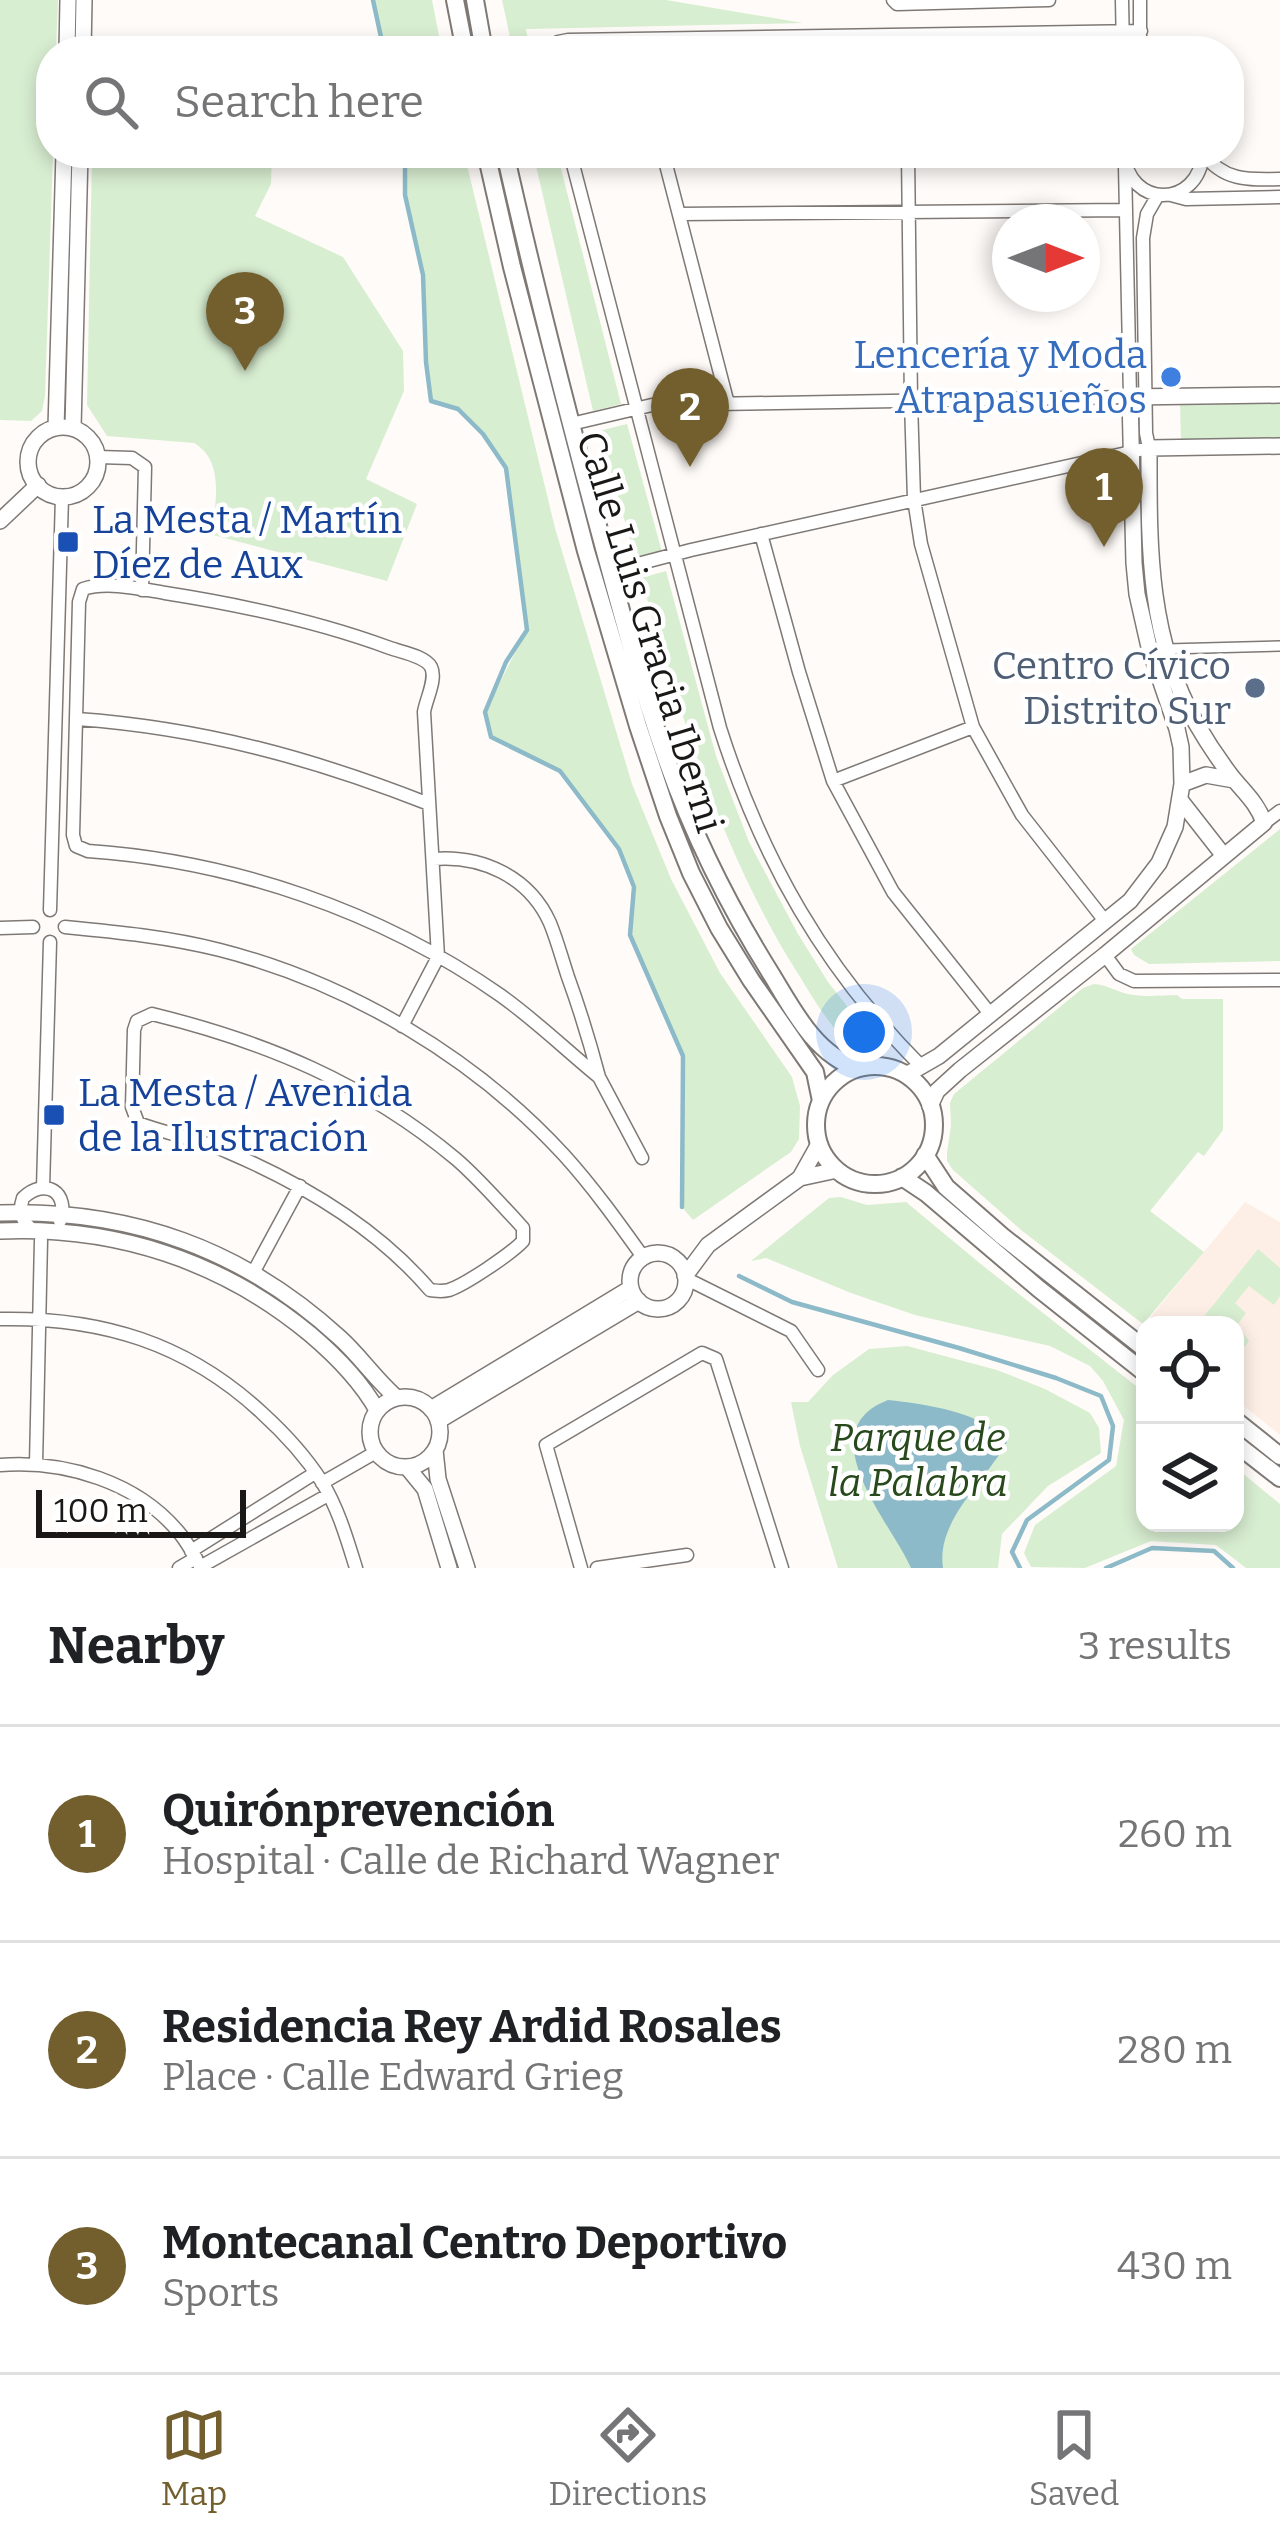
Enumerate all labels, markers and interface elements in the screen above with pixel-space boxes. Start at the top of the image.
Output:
search box [36,36,1244,168]
icon: search [78,69,144,135]
text: Search here [174,75,424,129]
north arrow [992,204,1100,312]
pin: 3 [206,272,284,371]
place label: Lencería y Moda Atrapasueños [853,332,1147,423]
marker: Lencería y Moda Atrapasueños [1158,364,1184,390]
pin: 2 [651,368,729,467]
street label: Calle Luis Gracia Iberni [567,426,733,838]
pin: 1 [1065,448,1143,547]
place label: La Mesta / Martín Díez de Aux [92,497,403,588]
marker: La Mesta / Martín Díez de Aux [55,529,81,555]
place label: Centro Cívico Distrito Sur [992,643,1231,734]
marker: Centro Cívico Distrito Sur [1242,675,1268,701]
your location [834,1002,894,1062]
place label: La Mesta / Avenida de la Ilustración [78,1070,412,1161]
marker: La Mesta / Avenida de la Ilustración [41,1102,67,1128]
map controls [1136,1316,1244,1532]
button: locate [1136,1316,1244,1424]
park label: Parque de la Palabra [828,1415,1008,1506]
button: layers [1136,1424,1244,1532]
scale bar [36,1484,246,1537]
text: 100 m [54,1491,148,1531]
text: Nearby [48,1615,224,1677]
text: 3 results [1078,1623,1232,1669]
text: Quirónprevención [162,1784,555,1838]
text: 1 [79,1811,95,1857]
text: 260 m [1118,1811,1232,1857]
text: Hospital · Calle de Richard Wagner [162,1838,779,1884]
text: Residencia Rey Ardid Rosales [162,2000,782,2054]
text: 2 [76,2027,98,2073]
text: 280 m [1117,2027,1232,2073]
text: Place · Calle Edward Grieg [162,2054,624,2100]
text: Montecanal Centro Deportivo [162,2216,787,2270]
text: 3 [76,2243,98,2289]
text: 430 m [1117,2243,1232,2289]
text: Sports [162,2270,279,2316]
tab: Map [161,2402,227,2514]
tab: Directions [549,2402,707,2514]
tab: Saved [1029,2402,1119,2514]

